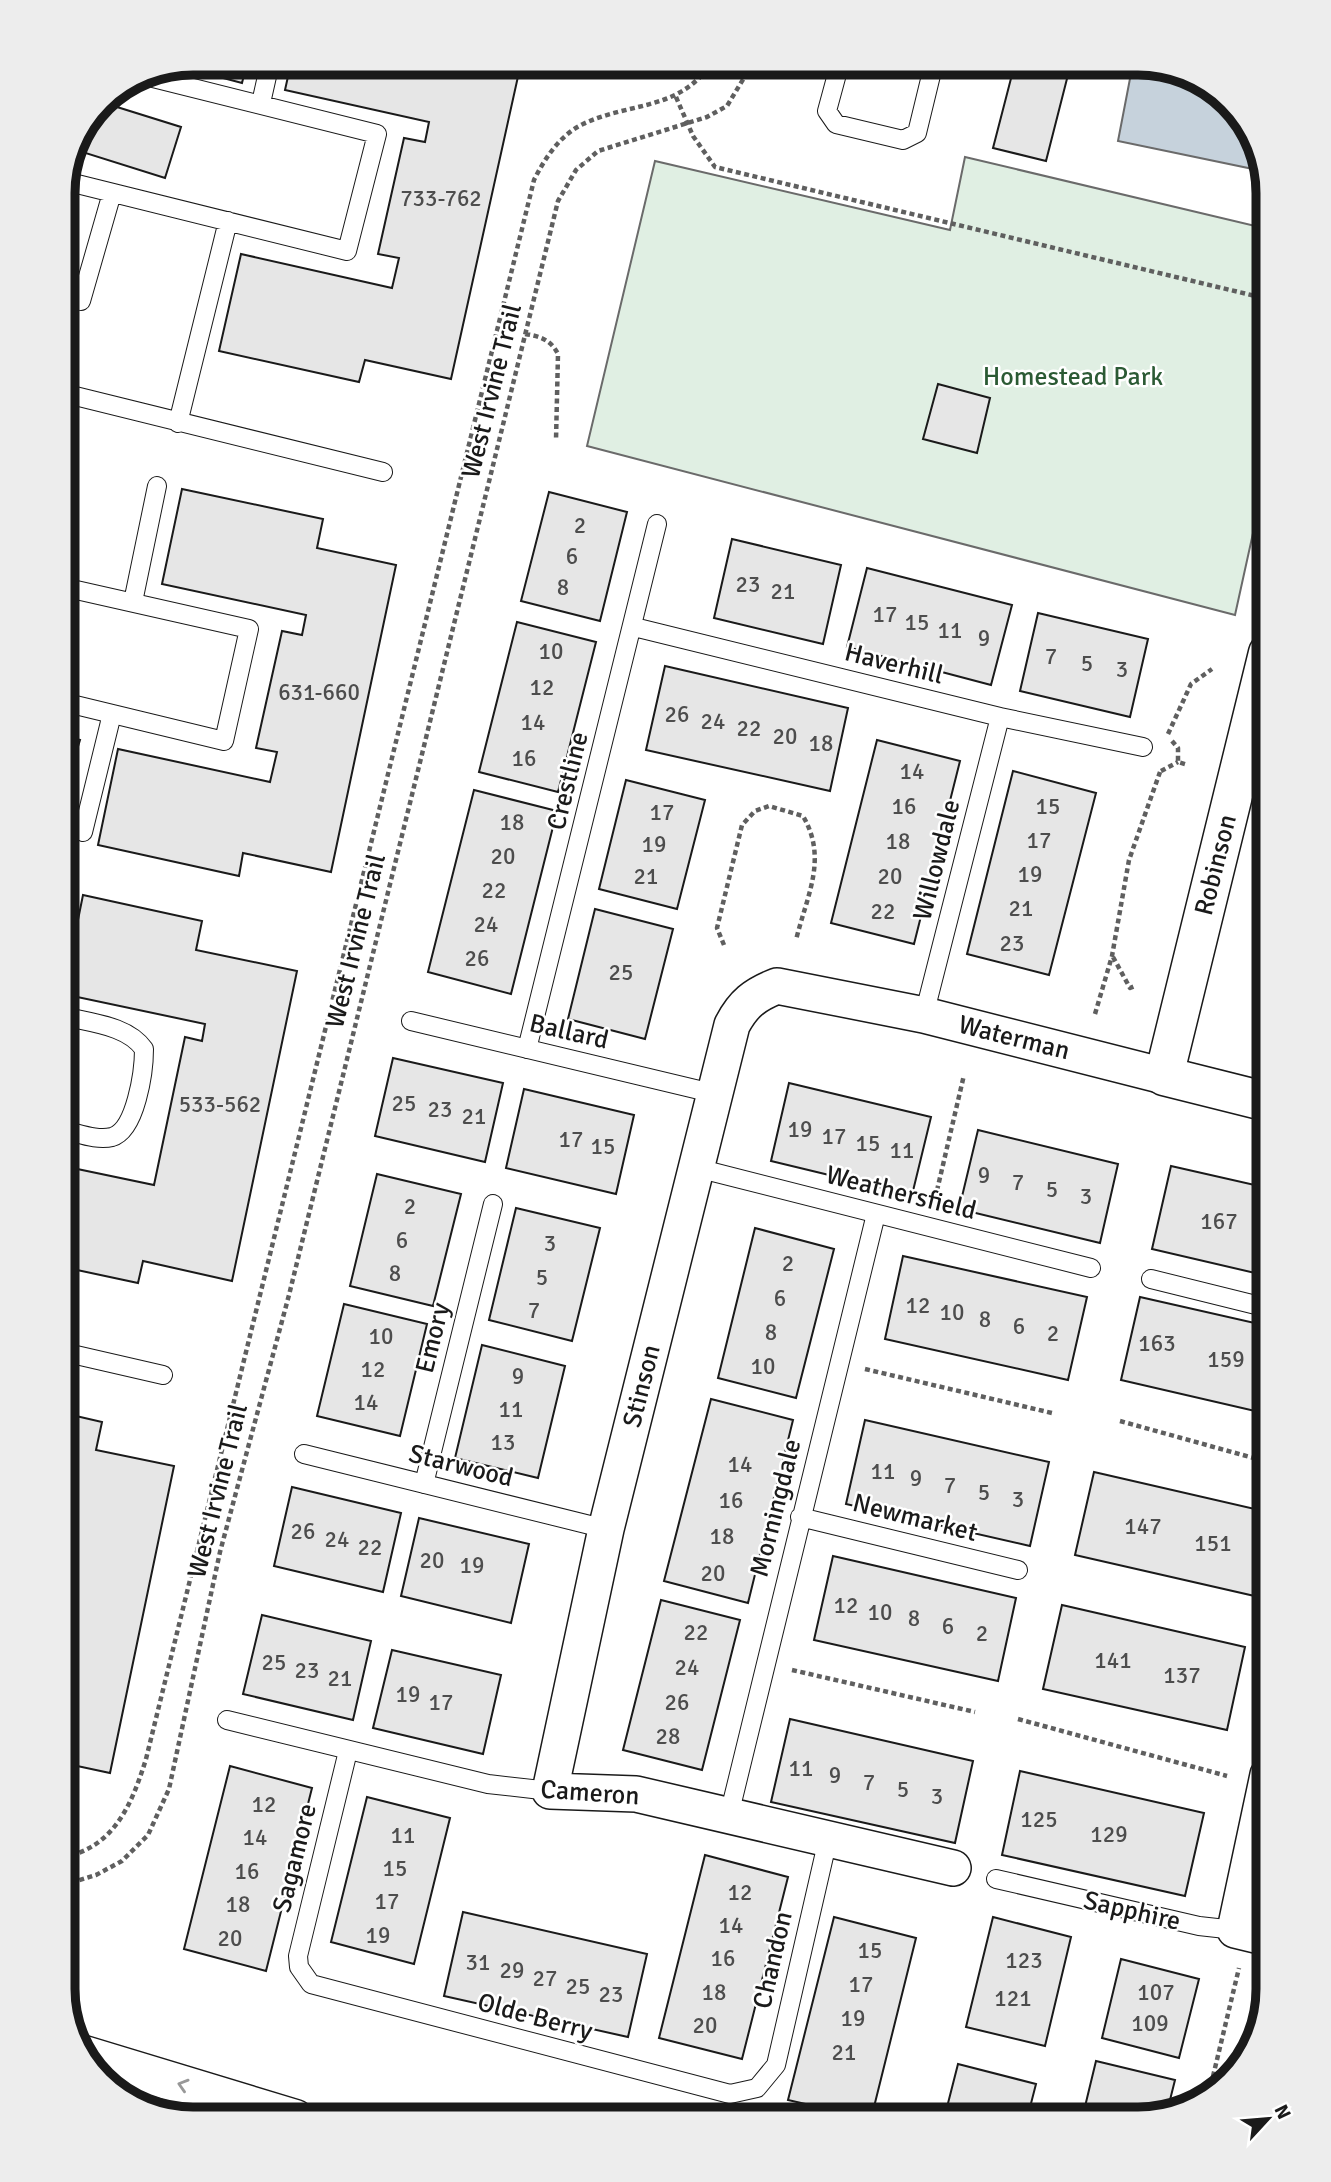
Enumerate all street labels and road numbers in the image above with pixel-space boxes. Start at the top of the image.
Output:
street label: West Irvine Trail [455,301,529,481]
street label: Haverhill [841,636,947,692]
street label: Crestline [540,729,596,833]
street label: Willowdale [907,796,967,924]
street label: Robinson [1188,811,1244,919]
street label: West Irvine Trail [319,851,393,1031]
street label: Ballard [526,1007,612,1057]
street label: Waterman [955,1009,1073,1067]
street label: Weathersfield [823,1159,979,1227]
street label: Emory [409,1300,457,1376]
street label: Stinson [616,1341,668,1431]
street label: West Irvine Trail [181,1401,255,1581]
street label: Morningdale [743,1436,809,1580]
street label: Starwood [406,1438,516,1494]
street label: Newmarket [849,1487,981,1549]
street label: Cameron [539,1774,641,1812]
street label: Sagamore [266,1800,324,1916]
street label: Sapphire [1080,1884,1184,1938]
street label: Chandon [746,1908,800,2012]
street label: Olde Berry [474,1986,596,2048]

